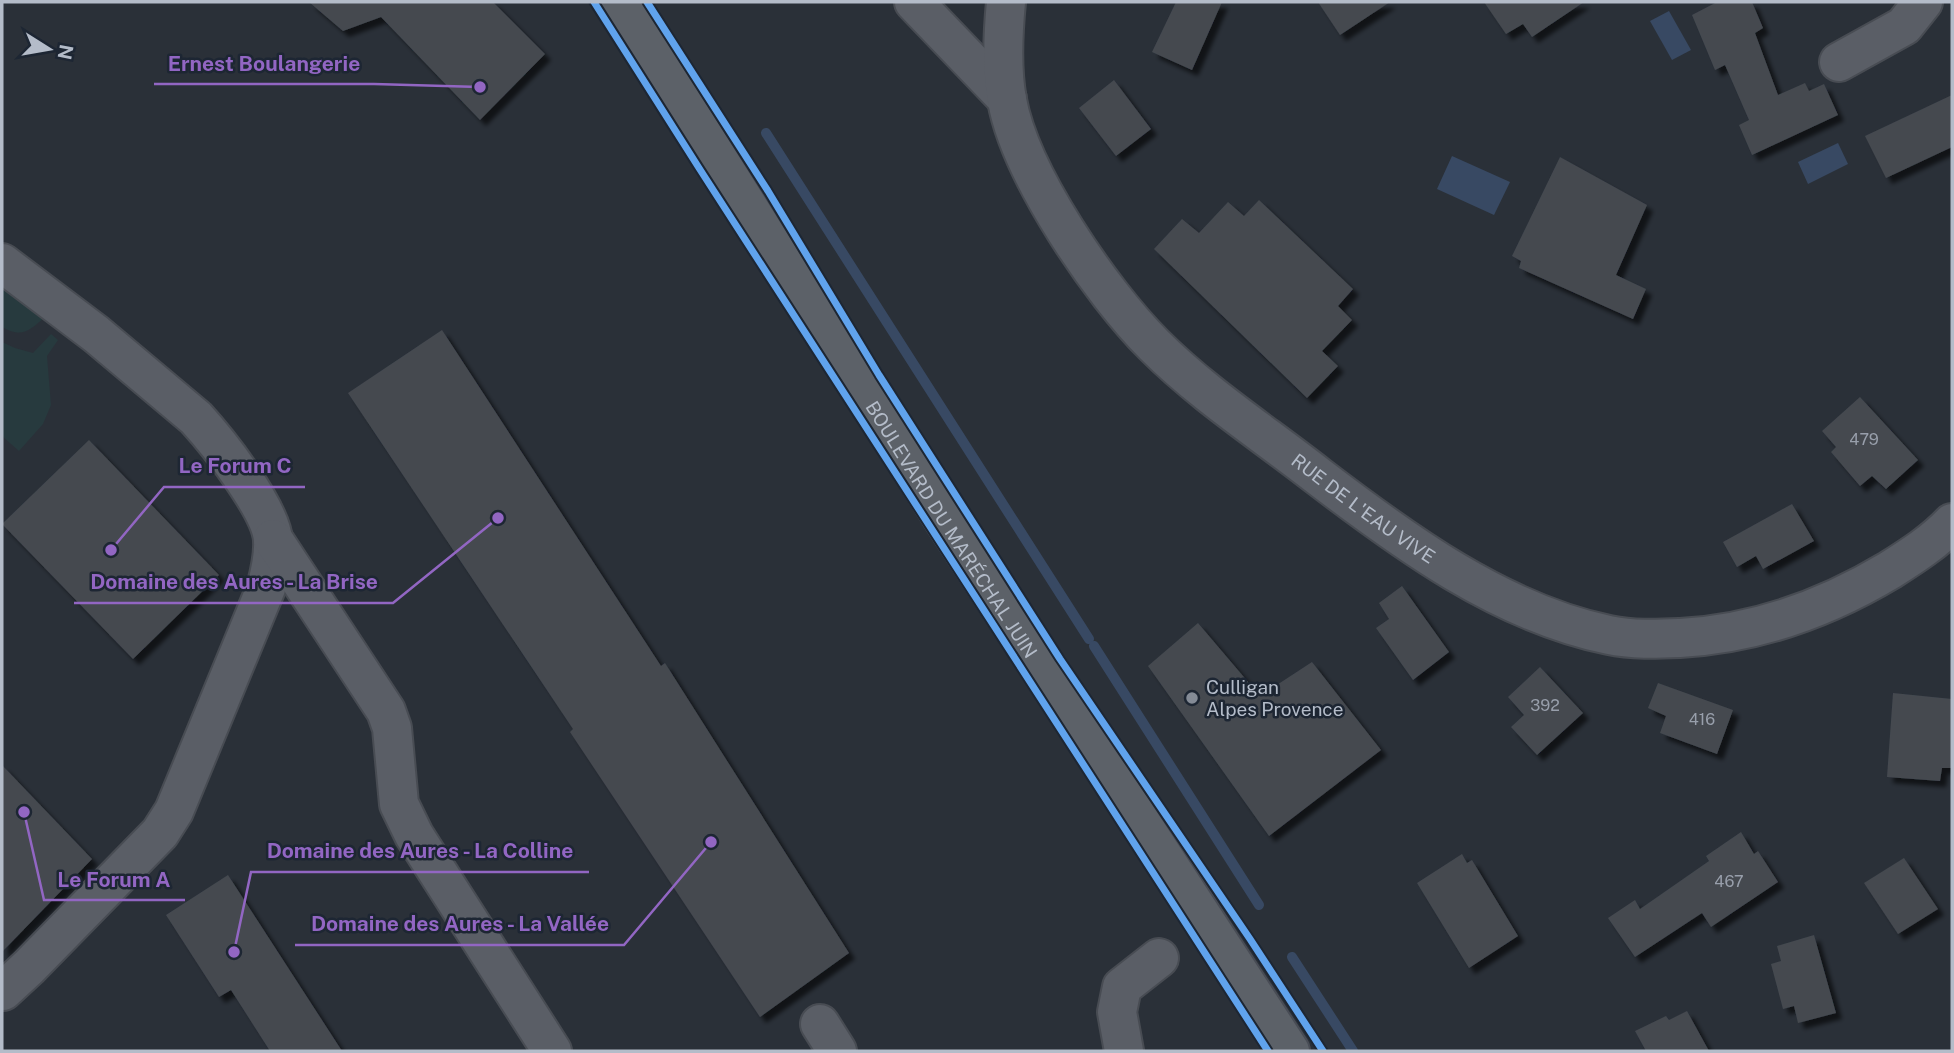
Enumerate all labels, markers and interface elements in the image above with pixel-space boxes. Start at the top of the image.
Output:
north arrow [14,14,84,84]
callout: Ernest Boulangerie [154,42,374,84]
text: N [53,43,78,62]
text: Ernest Boulangerie [168,51,360,76]
street label: BOULEVARD DU MARÉCHAL JUIN [861,397,1042,662]
house number: 479 [1849,430,1879,449]
callout: Le Forum C [164,445,305,487]
street label: RUE DE L'EAU VIVE [1287,449,1440,568]
text: Le Forum C [178,453,292,478]
callout: Domaine des Aures - La Brise [74,561,393,603]
text: Domaine des Aures - La Brise [90,569,378,594]
place label: Culligan Alpes Provence [1206,676,1343,720]
marker: Culligan Alpes Provence [1184,690,1200,706]
house number: 392 [1530,696,1560,715]
house number: 416 [1689,710,1715,729]
callout: Domaine des Aures - La Colline [251,830,589,872]
text: Domaine des Aures - La Colline [267,838,573,863]
callout: Le Forum A [44,858,185,900]
text: Le Forum A [57,867,171,892]
house number: 467 [1714,872,1744,891]
callout: Domaine des Aures - La Vallée [295,903,624,945]
text: Domaine des Aures - La Vallée [311,911,609,936]

